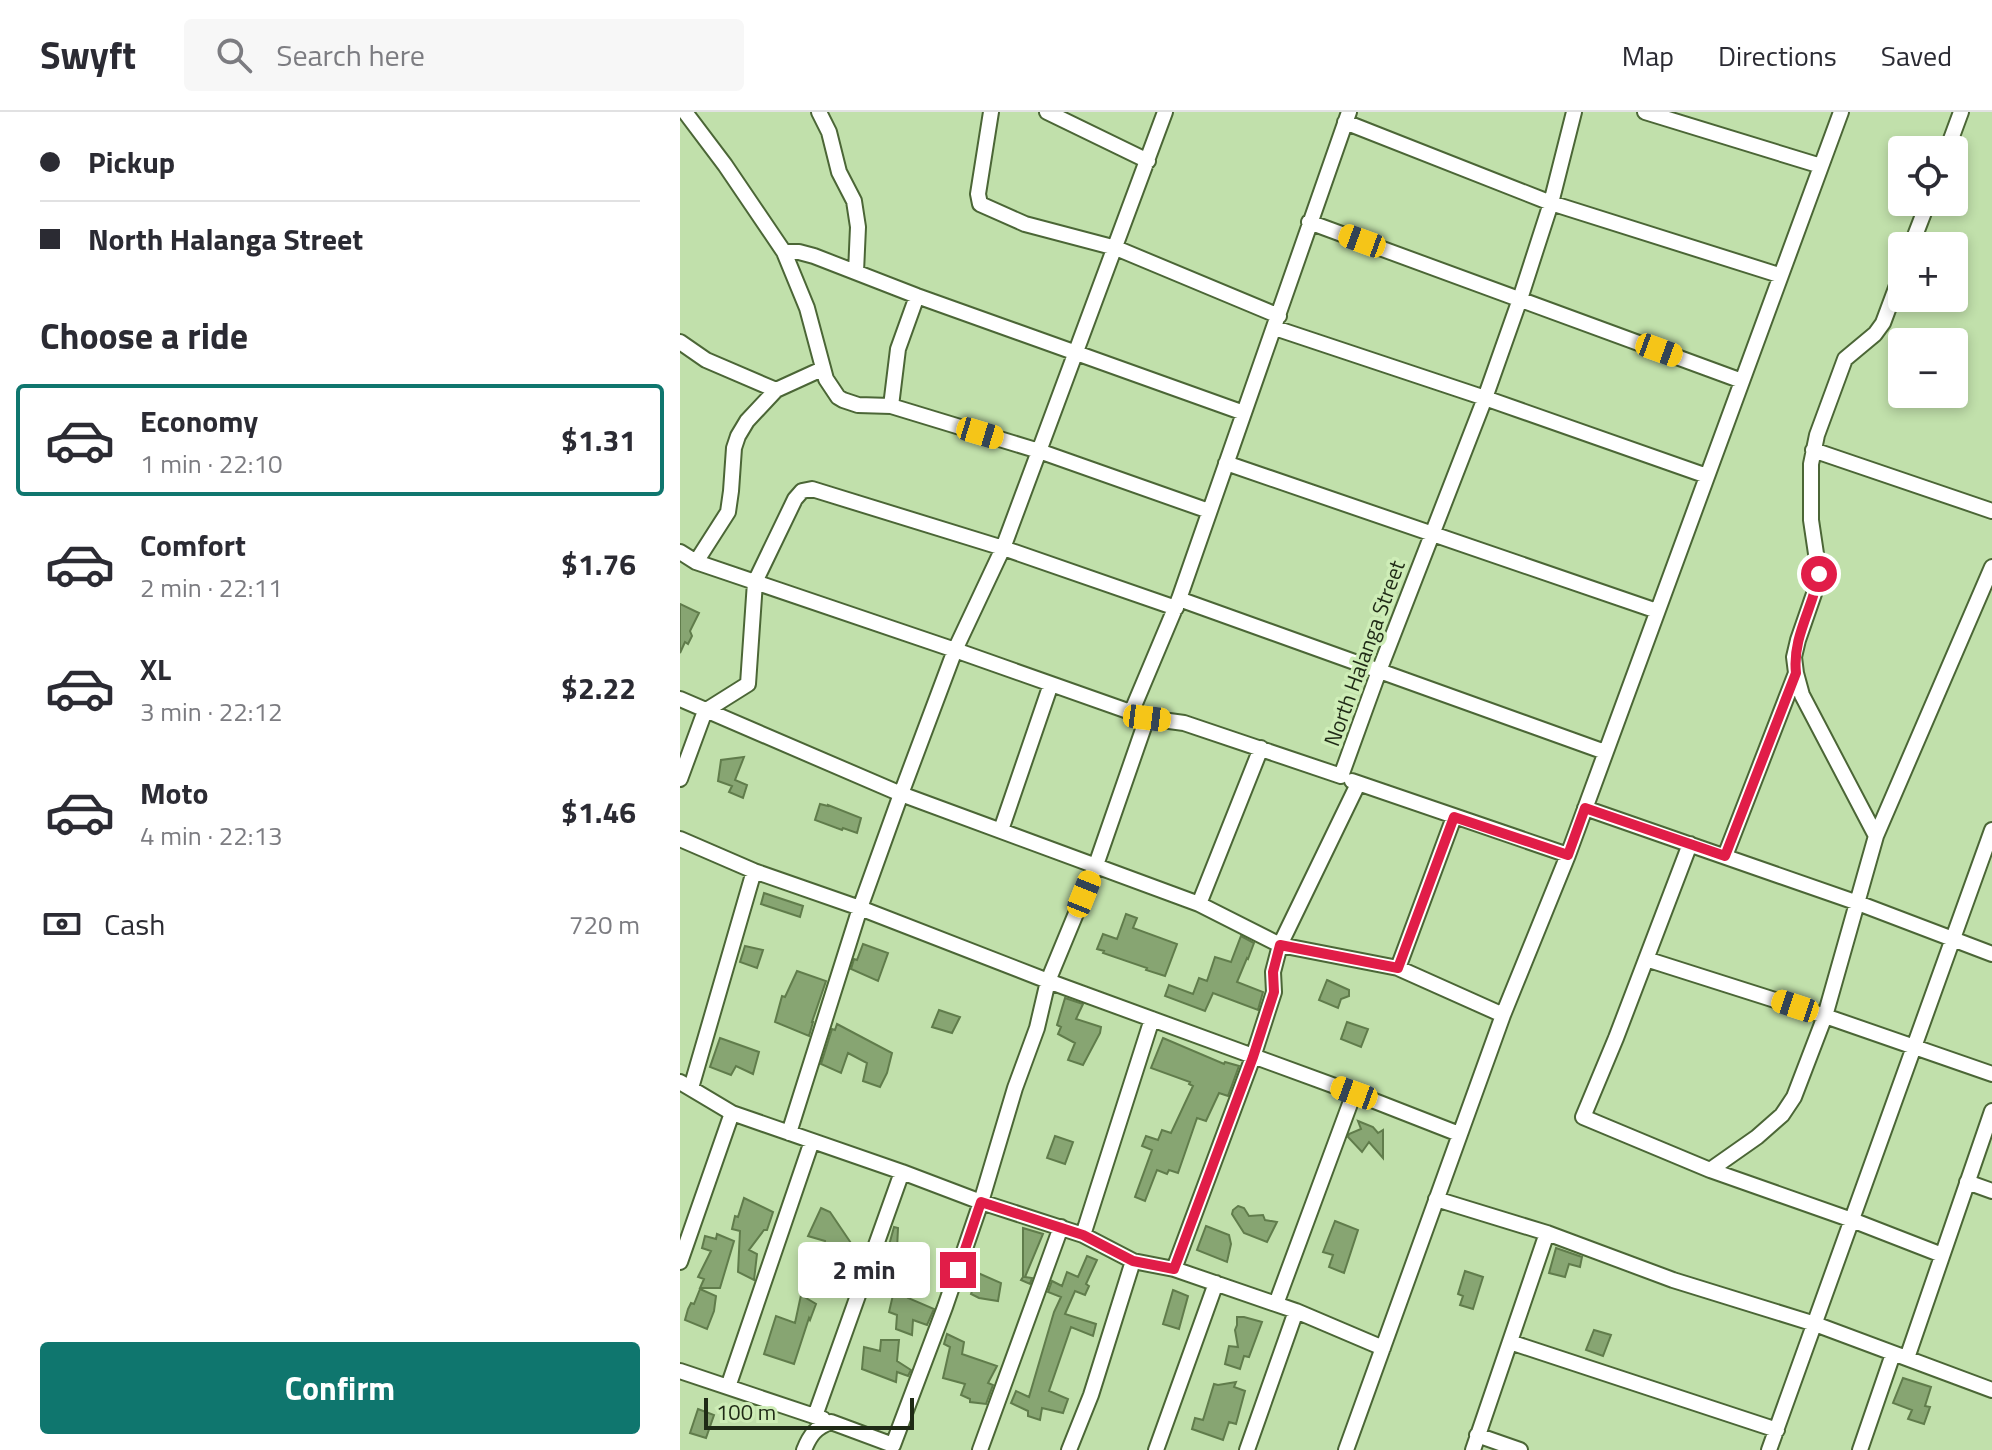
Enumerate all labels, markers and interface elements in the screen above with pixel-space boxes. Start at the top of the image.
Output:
search box [184,19,744,91]
text: Swyft [40,26,136,84]
text: Search here [276,32,425,78]
icon: search [212,33,256,77]
text: Map [1622,34,1674,77]
text: Directions [1718,34,1837,77]
text: Saved [1881,34,1952,77]
map controls [1888,136,1968,408]
button: locate [1888,136,1968,216]
text: Pickup [88,139,175,185]
text: North Halanga Street [88,216,363,262]
car [1335,222,1389,260]
button: + [1888,232,1968,312]
text: Choose a ride [40,308,248,363]
button: − [1888,328,1968,408]
car [1632,331,1686,369]
text: Economy [140,398,258,444]
icon: car [44,404,116,476]
car [954,415,1006,451]
text: $1.31 [561,417,636,463]
text: 1 min · 22:10 [140,444,283,483]
text: Comfort [140,522,246,568]
icon: car [44,528,116,600]
text: $1.76 [561,541,636,587]
street label: North Halanga Street [1314,555,1414,751]
route start [1801,556,1837,592]
text: 2 min · 22:11 [140,568,283,607]
text: XL [140,646,171,692]
icon: car [44,652,116,724]
text: $2.22 [561,665,636,711]
text: 3 min · 22:12 [140,692,283,731]
car [1122,703,1172,733]
text: Moto [140,770,208,816]
icon: car [44,776,116,848]
text: $1.46 [561,789,636,835]
text: 4 min · 22:13 [140,816,283,855]
car [1064,867,1104,921]
text: Cash [104,901,165,947]
icon: cash [40,902,84,946]
text: 720 m [569,905,640,944]
car [1768,987,1822,1025]
car [1327,1074,1381,1112]
callout: 2 min [798,1242,930,1298]
text: 2 min [832,1250,896,1289]
route end [940,1252,976,1288]
button: Confirm [40,1342,640,1434]
scale bar [704,1394,914,1430]
text: 100 m [716,1395,776,1429]

